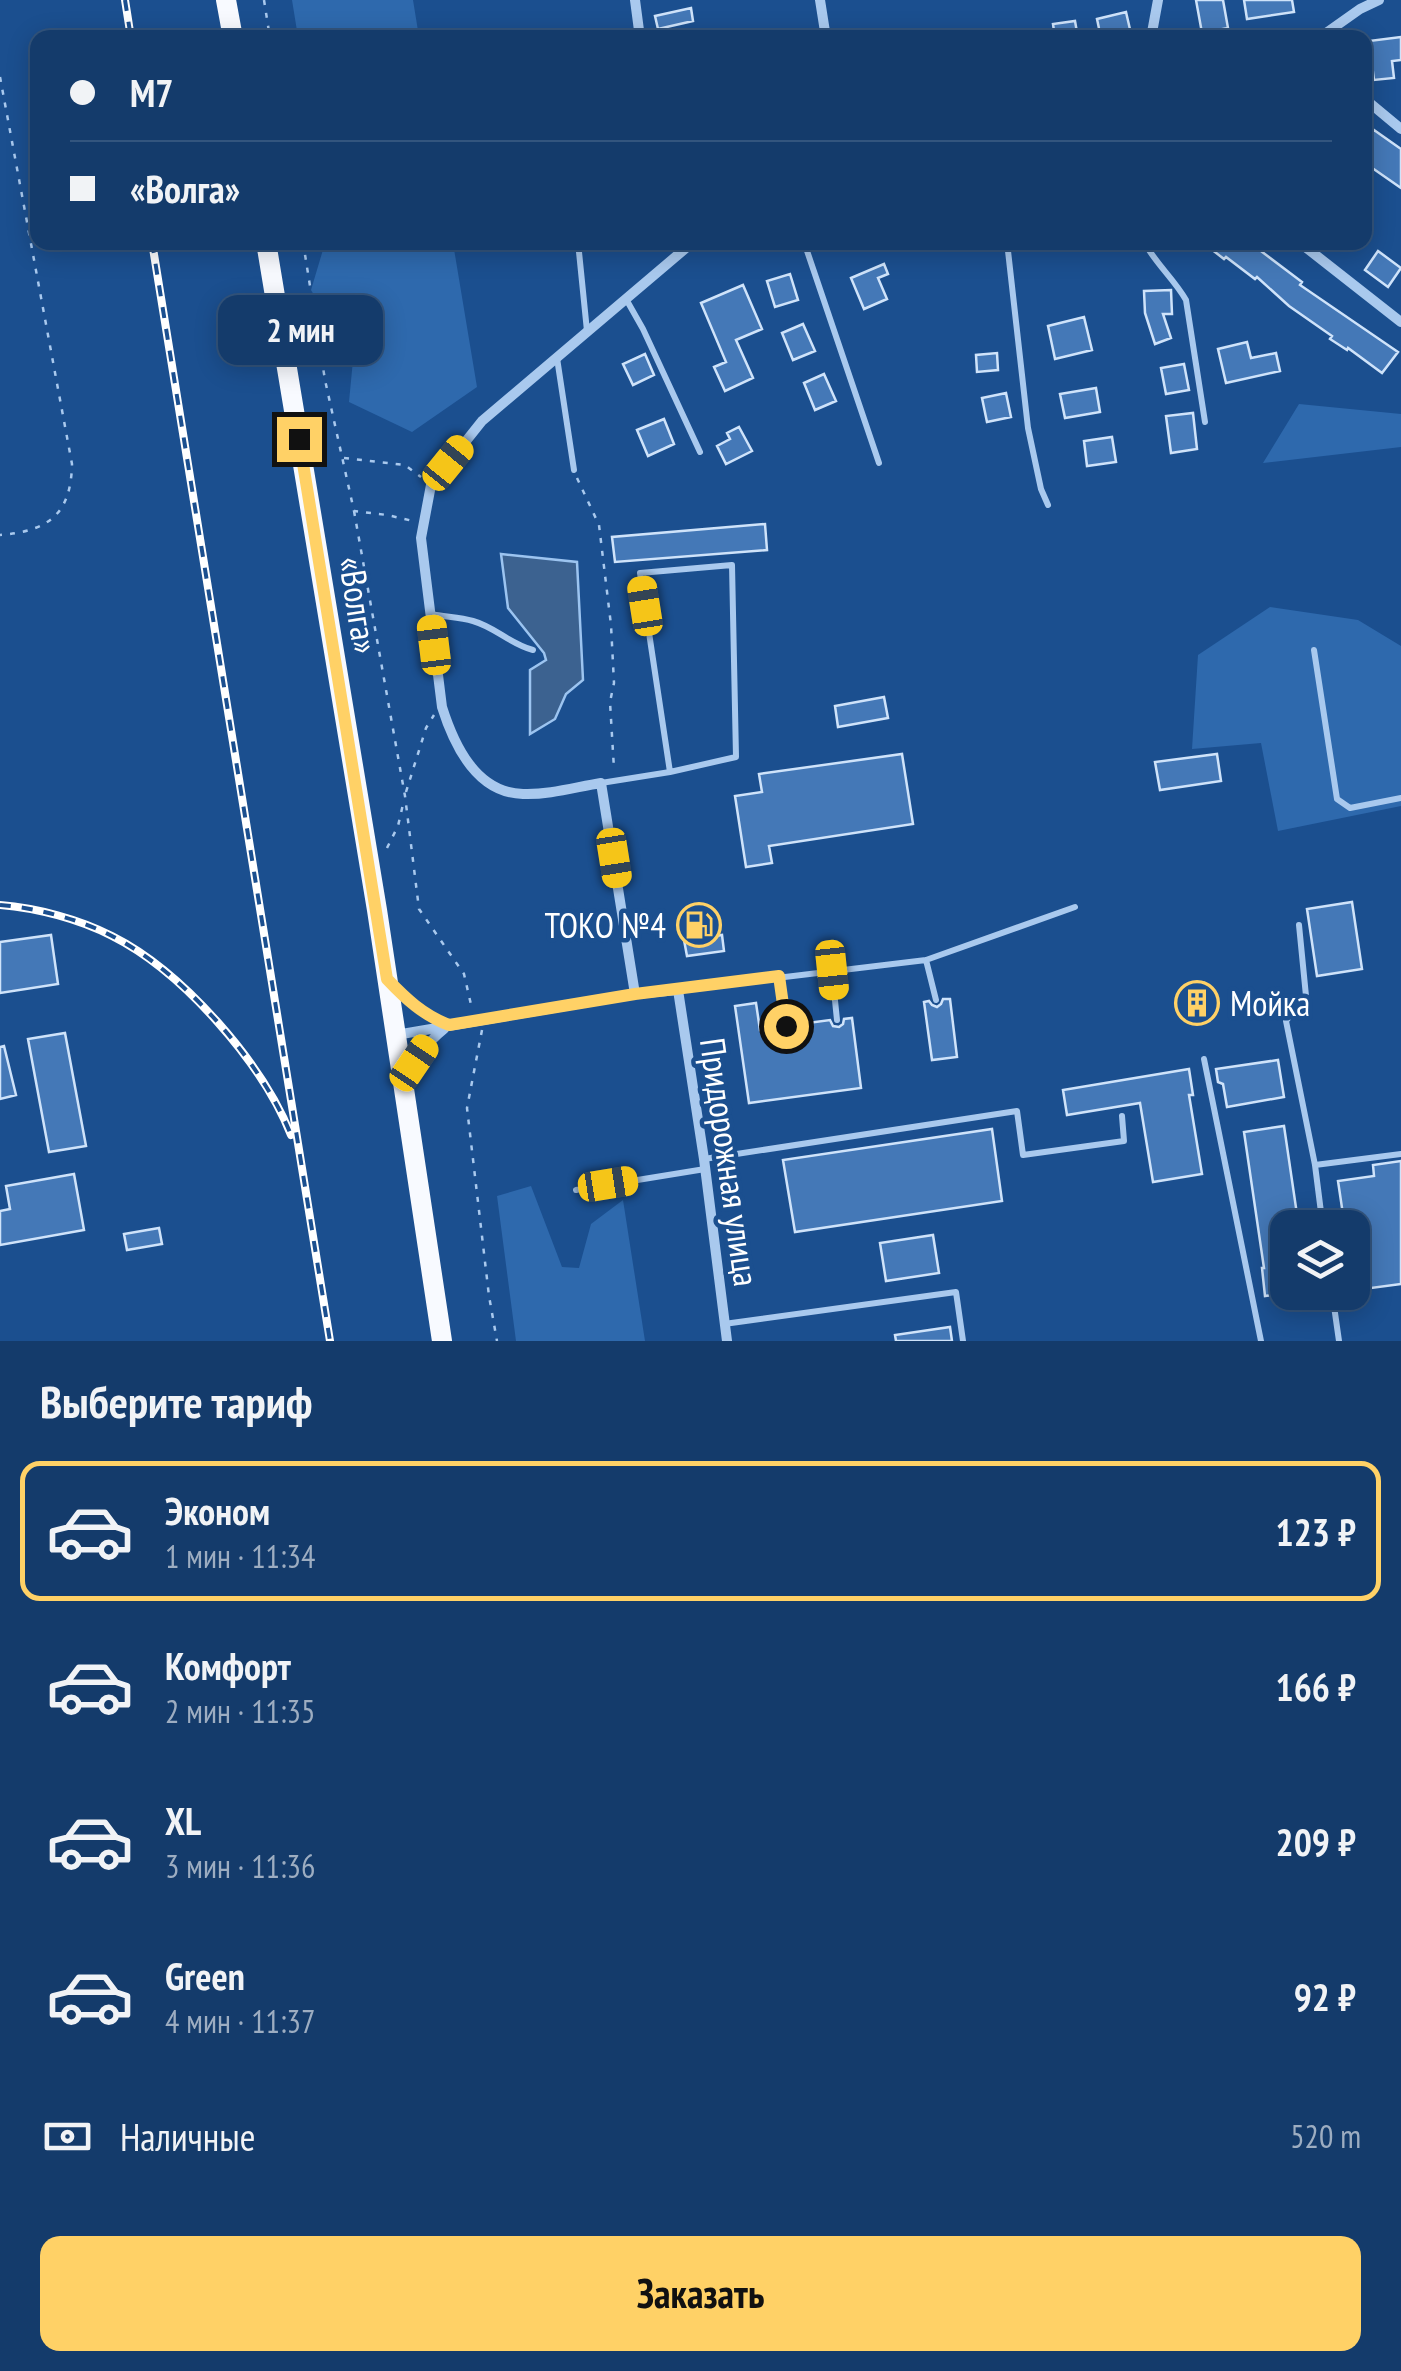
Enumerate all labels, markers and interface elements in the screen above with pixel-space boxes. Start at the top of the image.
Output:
text: М7 [130,68,173,117]
text: «Волга» [130,164,240,213]
callout: 2 мин [216,294,382,364]
text: 2 мин [266,309,335,351]
route end [277,417,322,462]
car [417,430,479,496]
street label: «Волга» [329,553,389,657]
car [625,574,665,638]
car [415,613,453,677]
car [594,826,634,890]
place label: ТОКО №4 [544,902,666,948]
fuel station icon: ТОКО №4 [676,902,722,948]
car [814,939,850,1001]
building icon: Мойка [1174,980,1220,1026]
place label: Мойка [1230,980,1310,1026]
route start [764,1004,809,1049]
car [385,1030,443,1096]
street label: Придорожная улица [690,1035,770,1289]
car [576,1164,640,1204]
map controls [1270,1210,1370,1310]
button: layers [1270,1210,1370,1310]
text: Выберите тариф [40,1372,312,1430]
icon: car [45,1486,135,1576]
text: Эконом [165,1486,270,1535]
text: 123 ₽ [1276,1507,1356,1556]
text: 1 мин · 11:34 [165,1535,315,1577]
icon: car [45,1641,135,1731]
text: Комфорт [165,1641,291,1690]
text: 166 ₽ [1276,1662,1356,1711]
text: 2 мин · 11:35 [165,1690,315,1732]
icon: car [45,1796,135,1886]
text: XL [165,1796,201,1845]
text: 209 ₽ [1276,1817,1356,1866]
text: 3 мин · 11:36 [165,1845,315,1887]
icon: car [45,1951,135,2041]
text: Green [165,1951,245,2000]
text: 92 ₽ [1294,1972,1356,2021]
text: 4 мин · 11:37 [165,2000,315,2042]
icon: cash [40,2109,95,2164]
text: Наличные [120,2112,255,2161]
text: 520 m [1290,2115,1361,2157]
button: Заказать [40,2236,1361,2351]

